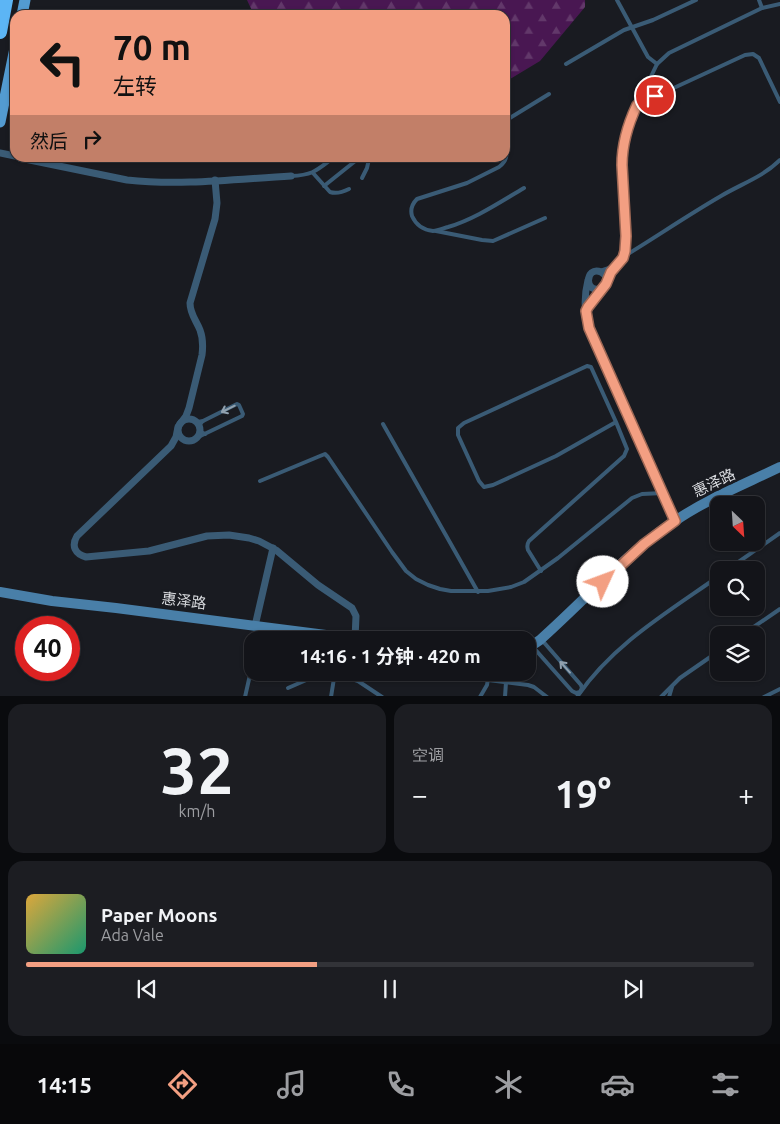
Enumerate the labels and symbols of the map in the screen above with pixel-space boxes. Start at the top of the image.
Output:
pin [634,75,676,117]
one-way arrow [221,404,236,414]
street label: 惠泽路 [690,465,738,500]
north arrow [710,496,765,551]
position arrow [576,555,628,607]
street label: 惠泽路 [161,589,207,612]
speed limit sign: 40 [15,616,80,681]
one-way arrow [559,660,571,673]

